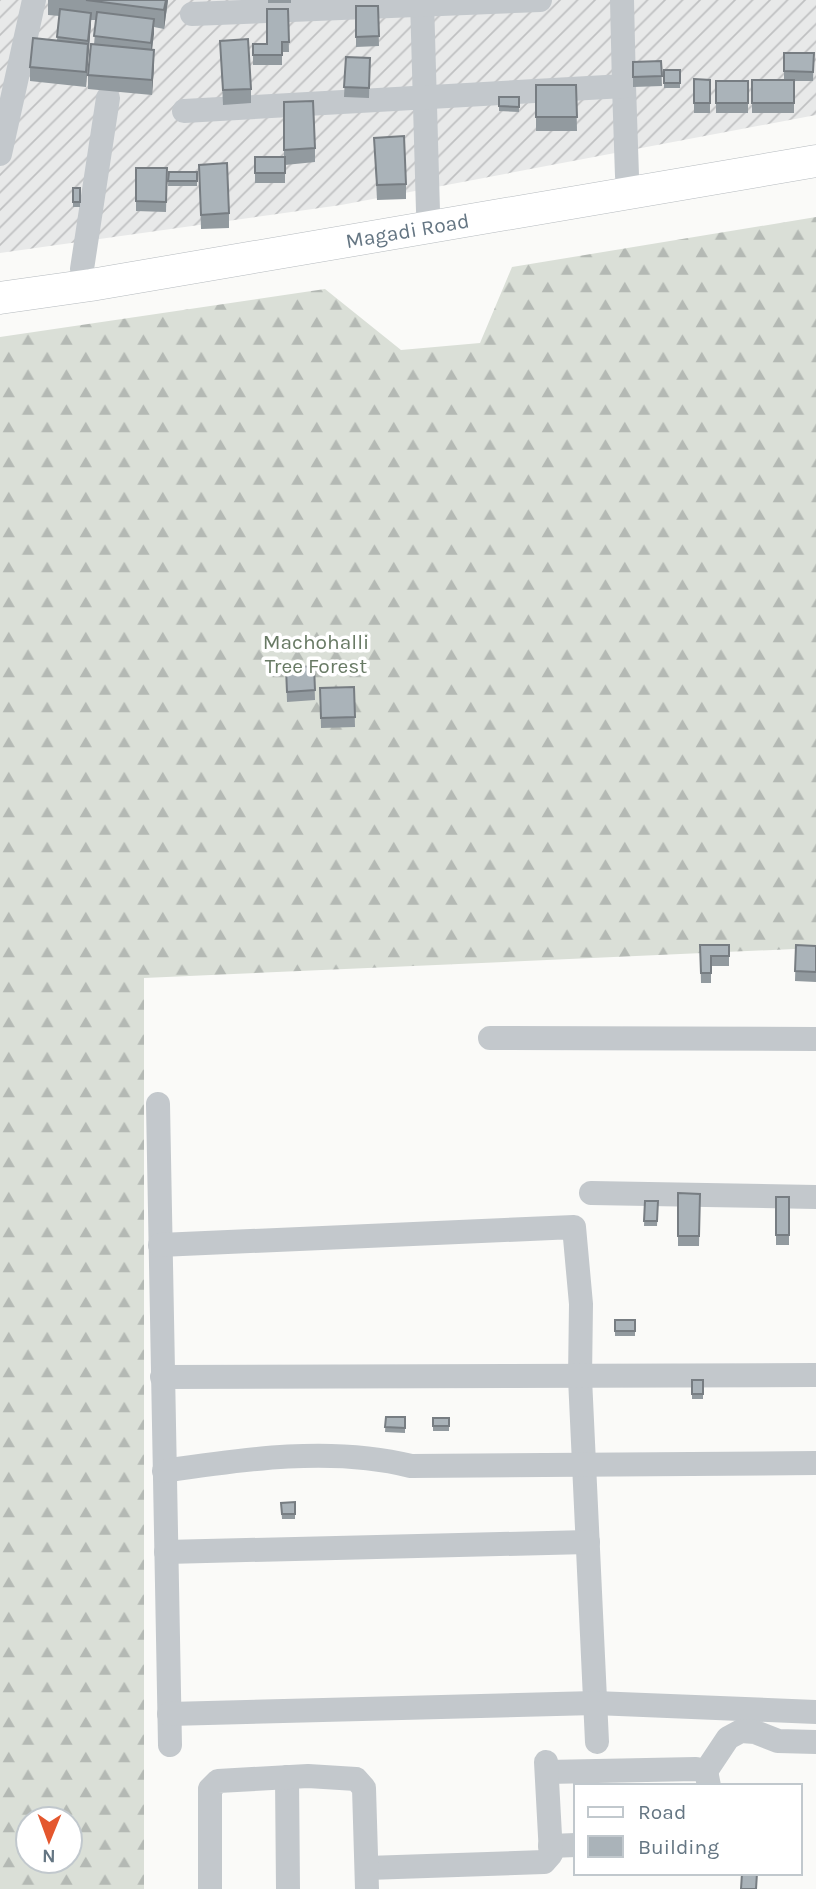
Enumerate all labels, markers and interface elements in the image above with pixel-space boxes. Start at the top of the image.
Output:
street label: Magadi Road [344,209,471,253]
park label: Machohalli Tree Forest [263,630,369,678]
legend [574,1784,802,1875]
text: Road [638,1800,686,1824]
north arrow [14,1805,84,1875]
text: Building [638,1835,719,1859]
text: N [42,1845,56,1867]

